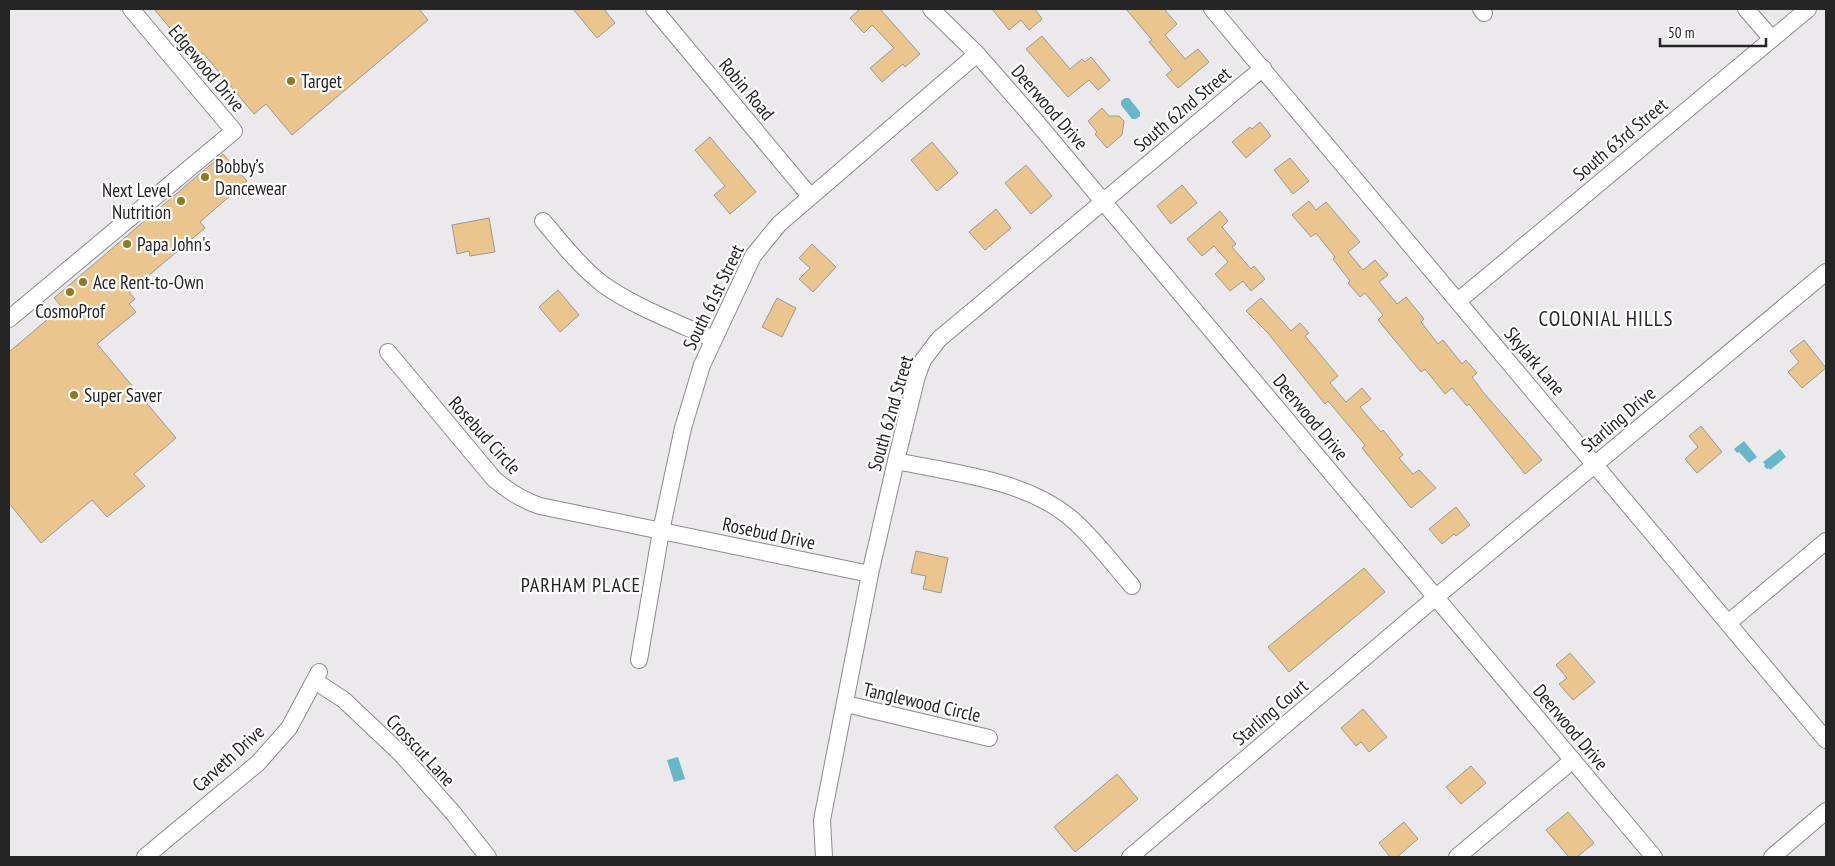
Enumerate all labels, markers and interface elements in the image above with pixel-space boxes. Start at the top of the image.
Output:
scale bar [1660,15,1766,47]
street label: Edgewood Drive [164,19,251,117]
text: 50 m [1668,23,1694,42]
street label: Robin Road [714,53,780,125]
street label: Deerwood Drive [1007,60,1094,155]
street label: South 62nd Street [1129,61,1236,157]
place label: Target [301,69,343,93]
marker: Target [285,75,297,87]
street label: South 63rd Street [1568,92,1673,186]
place label: Bobby’s Dancewear [215,154,288,200]
marker: Bobby’s Dancewear [199,171,211,183]
place label: Next Level Nutrition [102,178,172,224]
marker: Next Level Nutrition [175,195,187,207]
place label: Papa John's [137,232,211,256]
marker: Papa John's [121,238,133,250]
street label: South 61st Street [677,240,749,354]
place label: Ace Rent-to-Own [93,270,204,294]
marker: Ace Rent-to-Own [77,276,89,288]
marker: CosmoProf [64,286,76,298]
place label: CosmoProf [35,299,106,323]
district label: COLONIAL HILLS [1539,305,1673,332]
street label: Skylark Lane [1499,322,1571,400]
street label: South 62nd Street [862,352,918,474]
street label: Deerwood Drive [1268,369,1354,465]
street label: Starling Drive [1576,381,1660,457]
place label: Super Saver [84,383,163,407]
marker: Super Saver [68,389,80,401]
street label: Rosebud Circle [444,391,526,479]
street label: Rosebud Drive [720,511,818,555]
district label: PARHAM PLACE [521,572,641,598]
street label: Starling Court [1228,673,1313,750]
street label: Tanglewood Circle [861,677,983,727]
street label: Deerwood Drive [1528,679,1614,775]
street label: Crosscut Lane [381,709,461,791]
street label: Carveth Drive [187,719,269,797]

